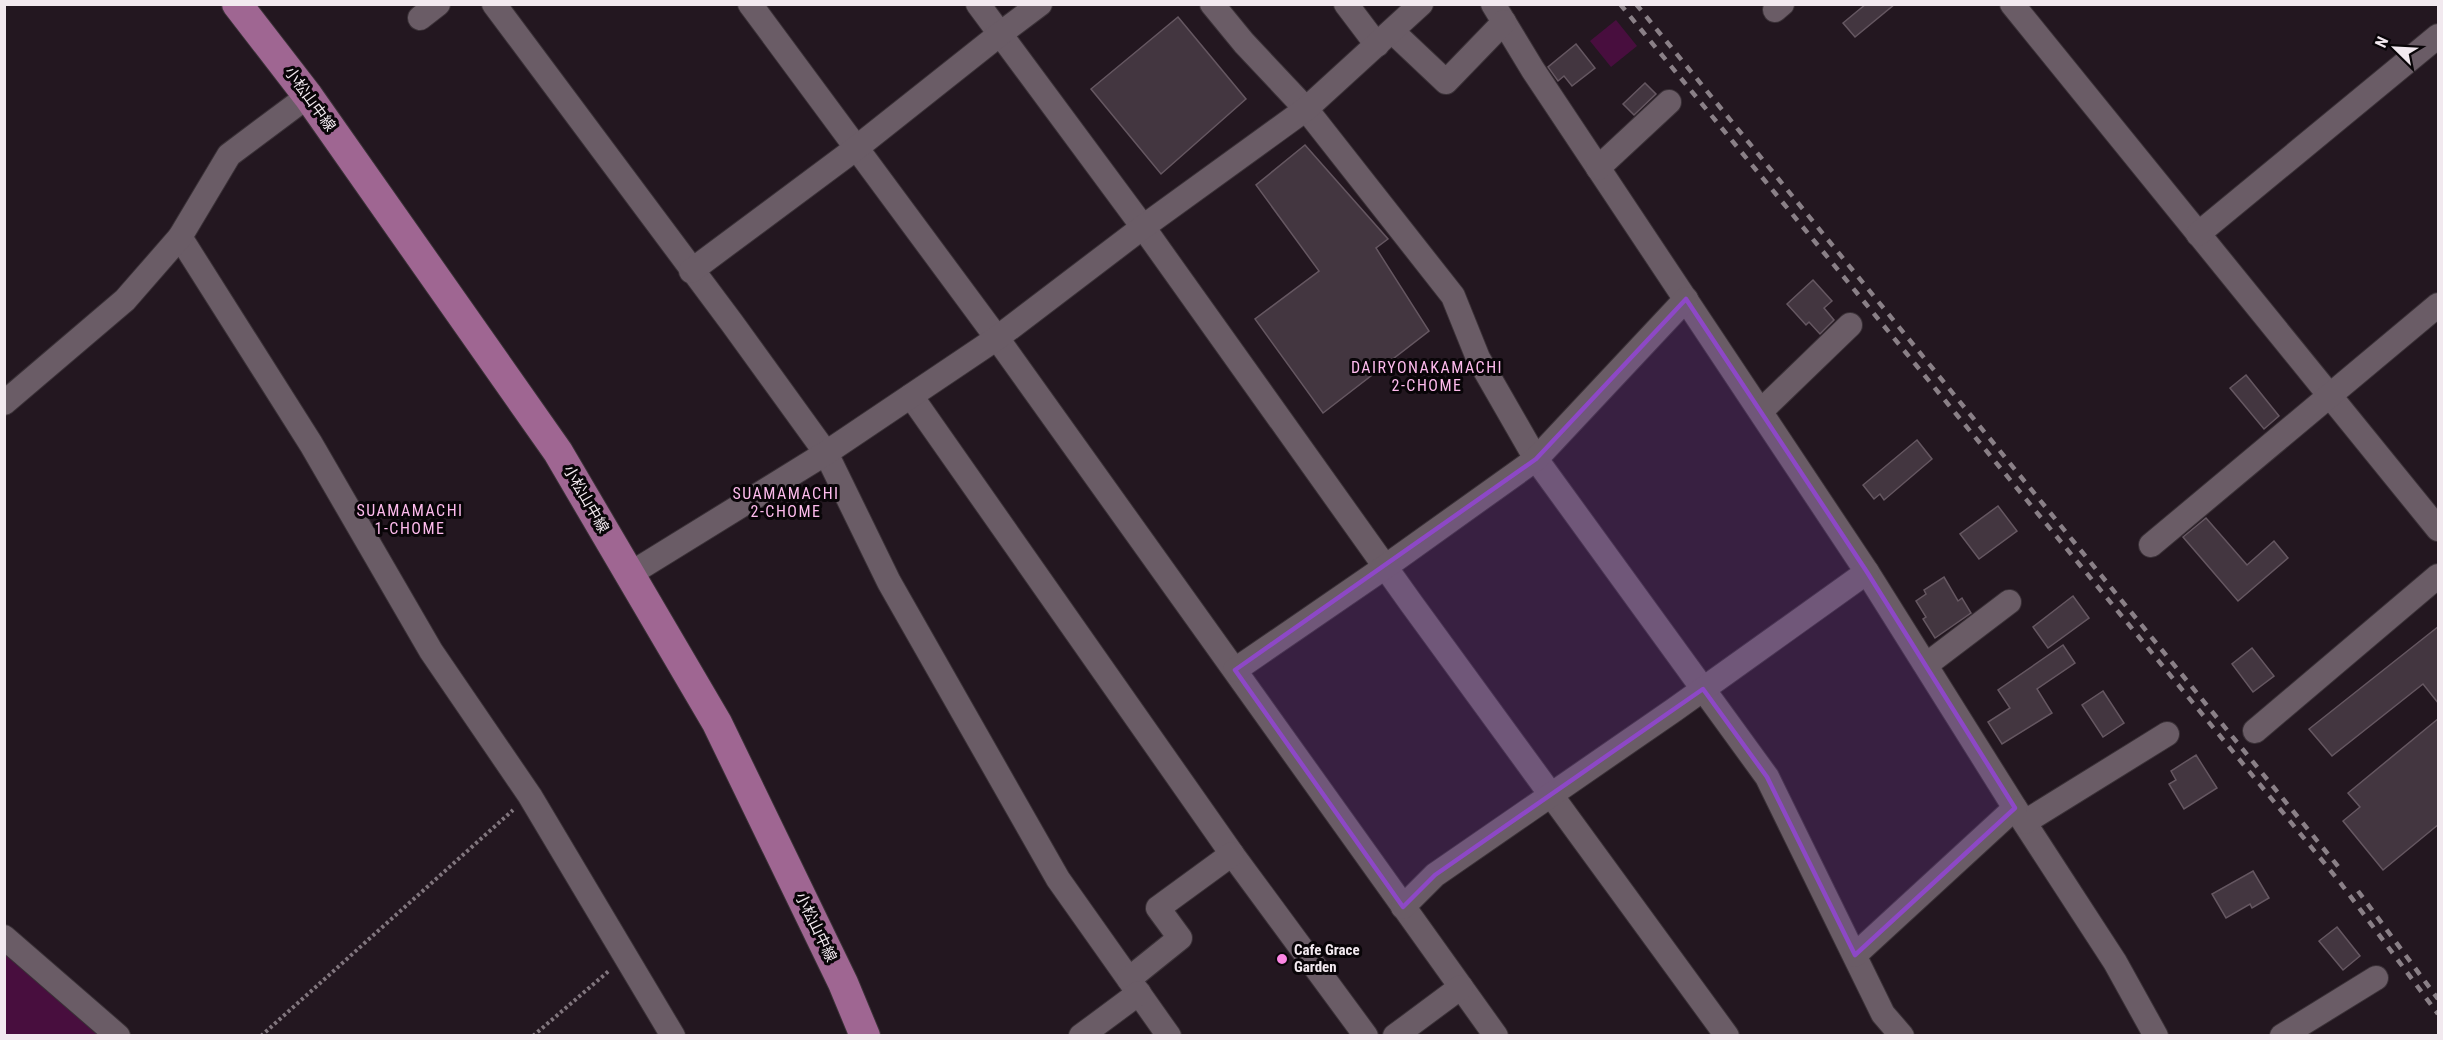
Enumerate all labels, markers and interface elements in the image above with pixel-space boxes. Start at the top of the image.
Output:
north arrow [2365,18,2425,78]
text: N [2371,34,2392,50]
street label: 小松山中線 [281,63,339,135]
district label: DAIRYONAKAMACHI 2-CHOME [1351,358,1503,395]
street label: 小松山中線 [559,462,613,536]
district label: SUAMAMACHI 2-CHOME [732,484,840,521]
district label: SUAMAMACHI 1-CHOME [356,501,464,538]
street label: 小松山中線 [791,889,841,965]
place label: Cafe Grace Garden [1294,941,1360,976]
marker: Cafe Grace Garden [1275,952,1289,966]

